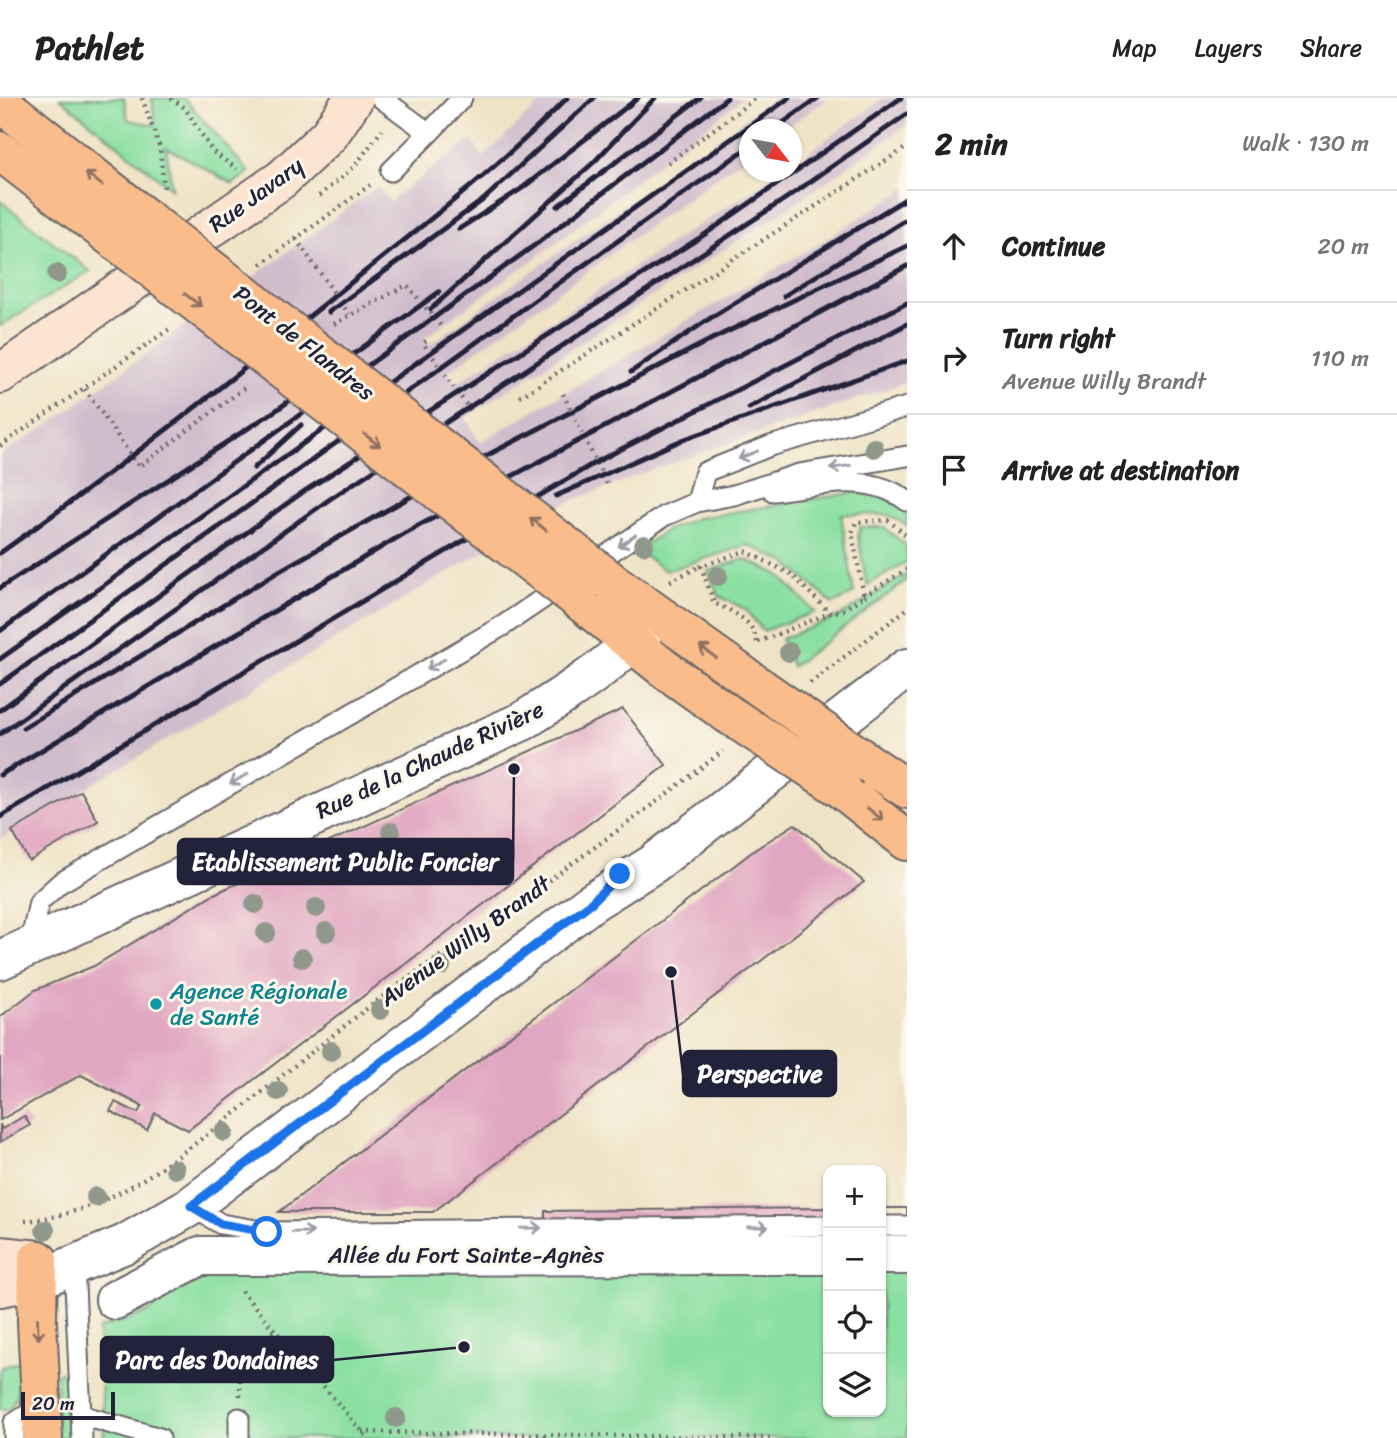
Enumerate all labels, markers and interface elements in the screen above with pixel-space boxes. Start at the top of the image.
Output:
text: Pathlet [35,19,144,77]
text: Map [1112,27,1157,69]
text: Layers [1195,27,1262,69]
text: Share [1300,27,1362,69]
text: 2 min [935,117,1008,171]
north arrow [739,119,802,182]
text: Walk · 130 m [1242,123,1369,164]
street label: Rue Javary [200,146,313,244]
one-way arrow [85,171,103,186]
text: Continue [1002,223,1105,269]
text: 20 m [1318,226,1369,267]
icon: ahead [935,227,973,265]
street label: Pont de Flandres [224,274,384,412]
one-way arrow [183,292,201,307]
text: Turn right [1002,315,1115,361]
text: 110 m [1311,338,1369,379]
icon: right [935,339,973,377]
text: Avenue Willy Brandt [1002,361,1206,402]
one-way arrow [362,432,381,447]
text: Arrive at destination [1002,447,1239,493]
one-way arrow [737,449,759,462]
icon: arrive [935,451,973,489]
one-way arrow [829,461,852,474]
one-way arrow [529,517,547,532]
one-way arrow [618,534,637,548]
one-way arrow [699,645,718,659]
one-way arrow [426,658,447,671]
street label: Rue de la Chaude Rivière [309,689,551,831]
one-way arrow [230,772,250,786]
one-way arrow [866,806,884,822]
callout: Etablissement Public Foncier [178,839,513,884]
text: Etablissement Public Foncier [192,841,500,883]
route end [604,858,635,889]
street label: Avenue Willy Brandt [370,863,561,1018]
place label: Agence Régionale de Santé [169,971,347,1038]
marker: Agence Régionale de Santé [148,996,164,1012]
callout: Perspective [683,1051,836,1096]
text: Perspective [697,1053,823,1095]
map controls [823,1165,886,1417]
button: + [823,1165,886,1228]
route start [251,1216,282,1247]
one-way arrow [746,1220,769,1233]
one-way arrow [519,1221,542,1235]
one-way arrow [291,1225,314,1238]
button: − [823,1228,886,1291]
street label: Allée du Fort Sainte-Agnès [327,1235,604,1276]
button: locate [823,1291,886,1354]
one-way arrow [31,1317,44,1340]
callout: Parc des Dondaines [101,1337,333,1382]
text: Parc des Dondaines [116,1339,319,1381]
button: layers [823,1354,886,1417]
text: 20 m [32,1387,75,1420]
scale bar [21,1389,116,1421]

